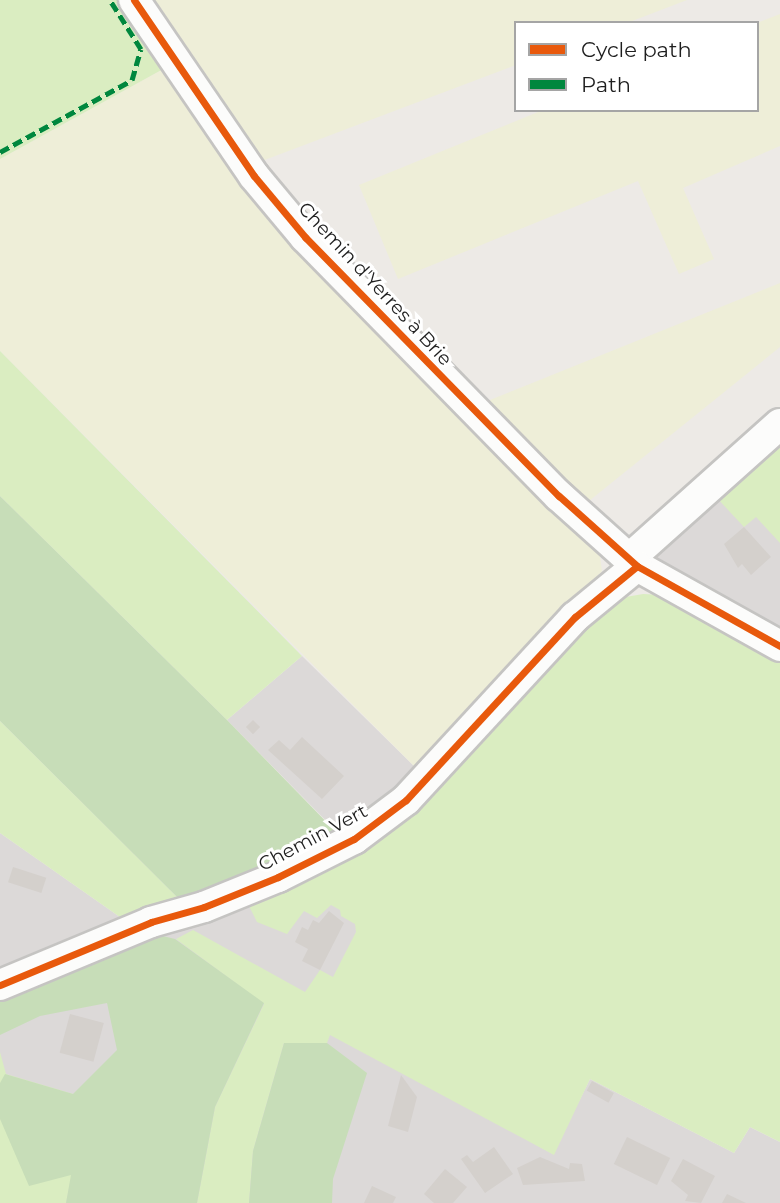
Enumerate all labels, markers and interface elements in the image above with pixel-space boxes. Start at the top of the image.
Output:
legend [514,21,759,112]
text: Cycle path [581,37,692,62]
text: Path [581,72,631,97]
street label: Chemin d'Yerres à Brie [293,198,457,370]
street label: Chemin Vert [255,800,371,876]

